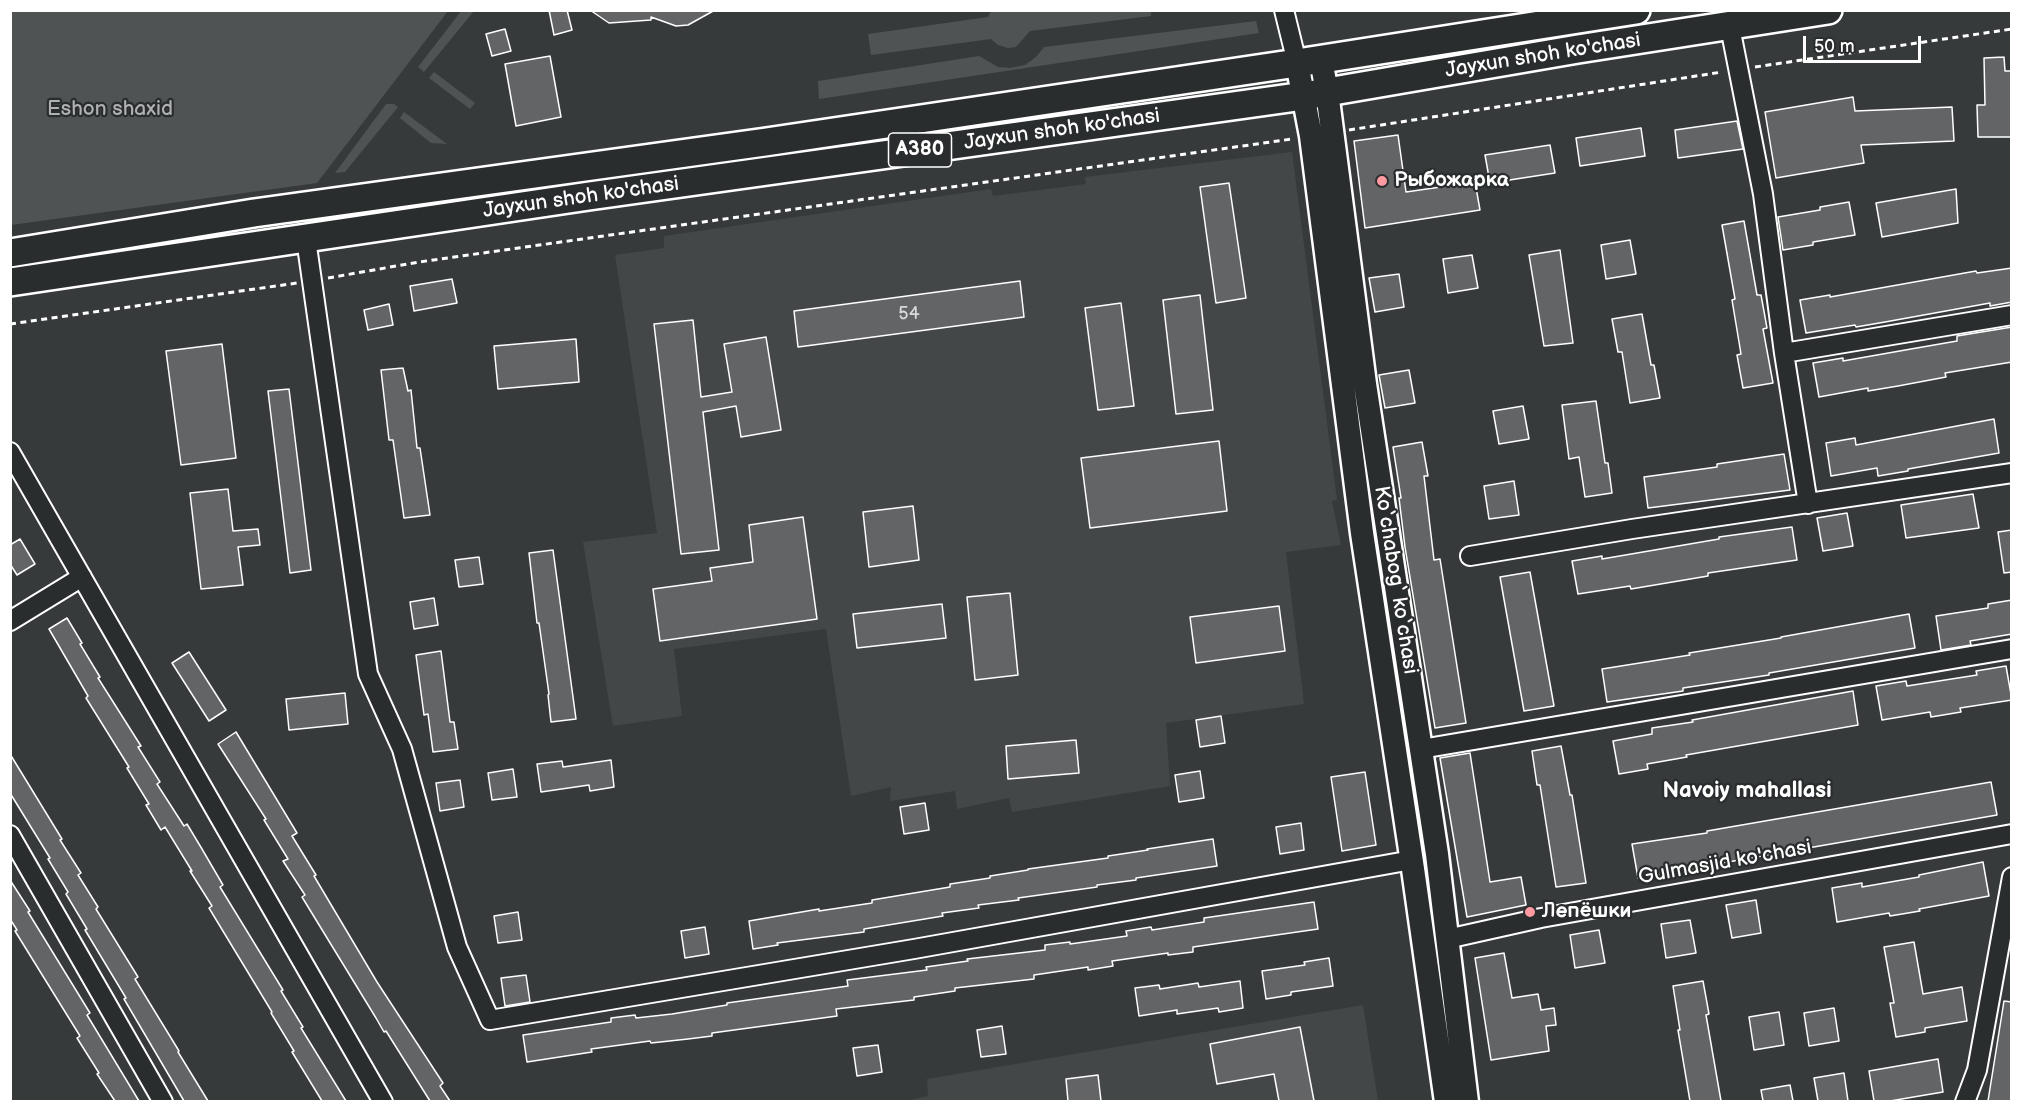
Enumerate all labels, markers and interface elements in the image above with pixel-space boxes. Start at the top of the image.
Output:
scale bar [1806,24,1924,62]
street label: Jayxun shoh ko'chasi [1443,28,1643,84]
text: 50 m [1814,36,1855,57]
park label: Eshon shaxid [47,97,173,123]
street label: Jayxun shoh ko'chasi [962,104,1162,156]
road number: A380 [888,133,952,167]
place label: Рыбожарка [1394,168,1509,194]
street label: Jayxun shoh ko'chasi [481,172,681,224]
marker: Рыбожарка [1375,174,1389,188]
house number: 54 [898,303,920,325]
street label: Ko‘chabog‘ ko‘chasi [1368,484,1422,676]
district label: Navoiy mahallasi [1662,778,1832,804]
street label: Gulmasjid ko'chasi [1636,835,1814,891]
place label: Лепёшки [1542,899,1631,925]
marker: Лепёшки [1523,905,1537,919]

